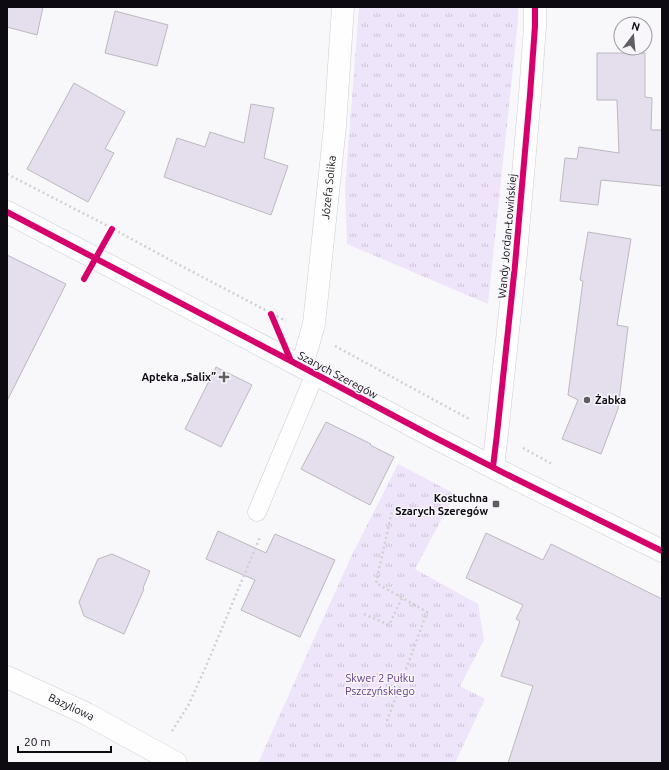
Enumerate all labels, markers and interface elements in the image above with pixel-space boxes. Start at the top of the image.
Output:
north arrow [613,16,653,56]
text: N [630,19,641,33]
street label: Józefa Solika [319,155,338,220]
street label: Wandy Jordan-Łowińskiej [496,173,518,299]
street label: Szarych Szeregów [296,349,380,401]
place label: Apteka „Salix” [141,371,216,383]
marker: Apteka „Salix” [219,372,229,382]
place label: Żabka [595,394,626,406]
marker: Żabka [582,395,592,405]
place label: Kostuchna Szarych Szeregów [395,492,488,517]
marker: Kostuchna Szarych Szeregów [491,499,501,509]
park label: Skwer 2 Pułku Pszczyńskiego [345,672,415,697]
street label: Bazyliowa [47,691,96,723]
scale bar [18,728,111,754]
text: 20 m [24,735,51,748]

